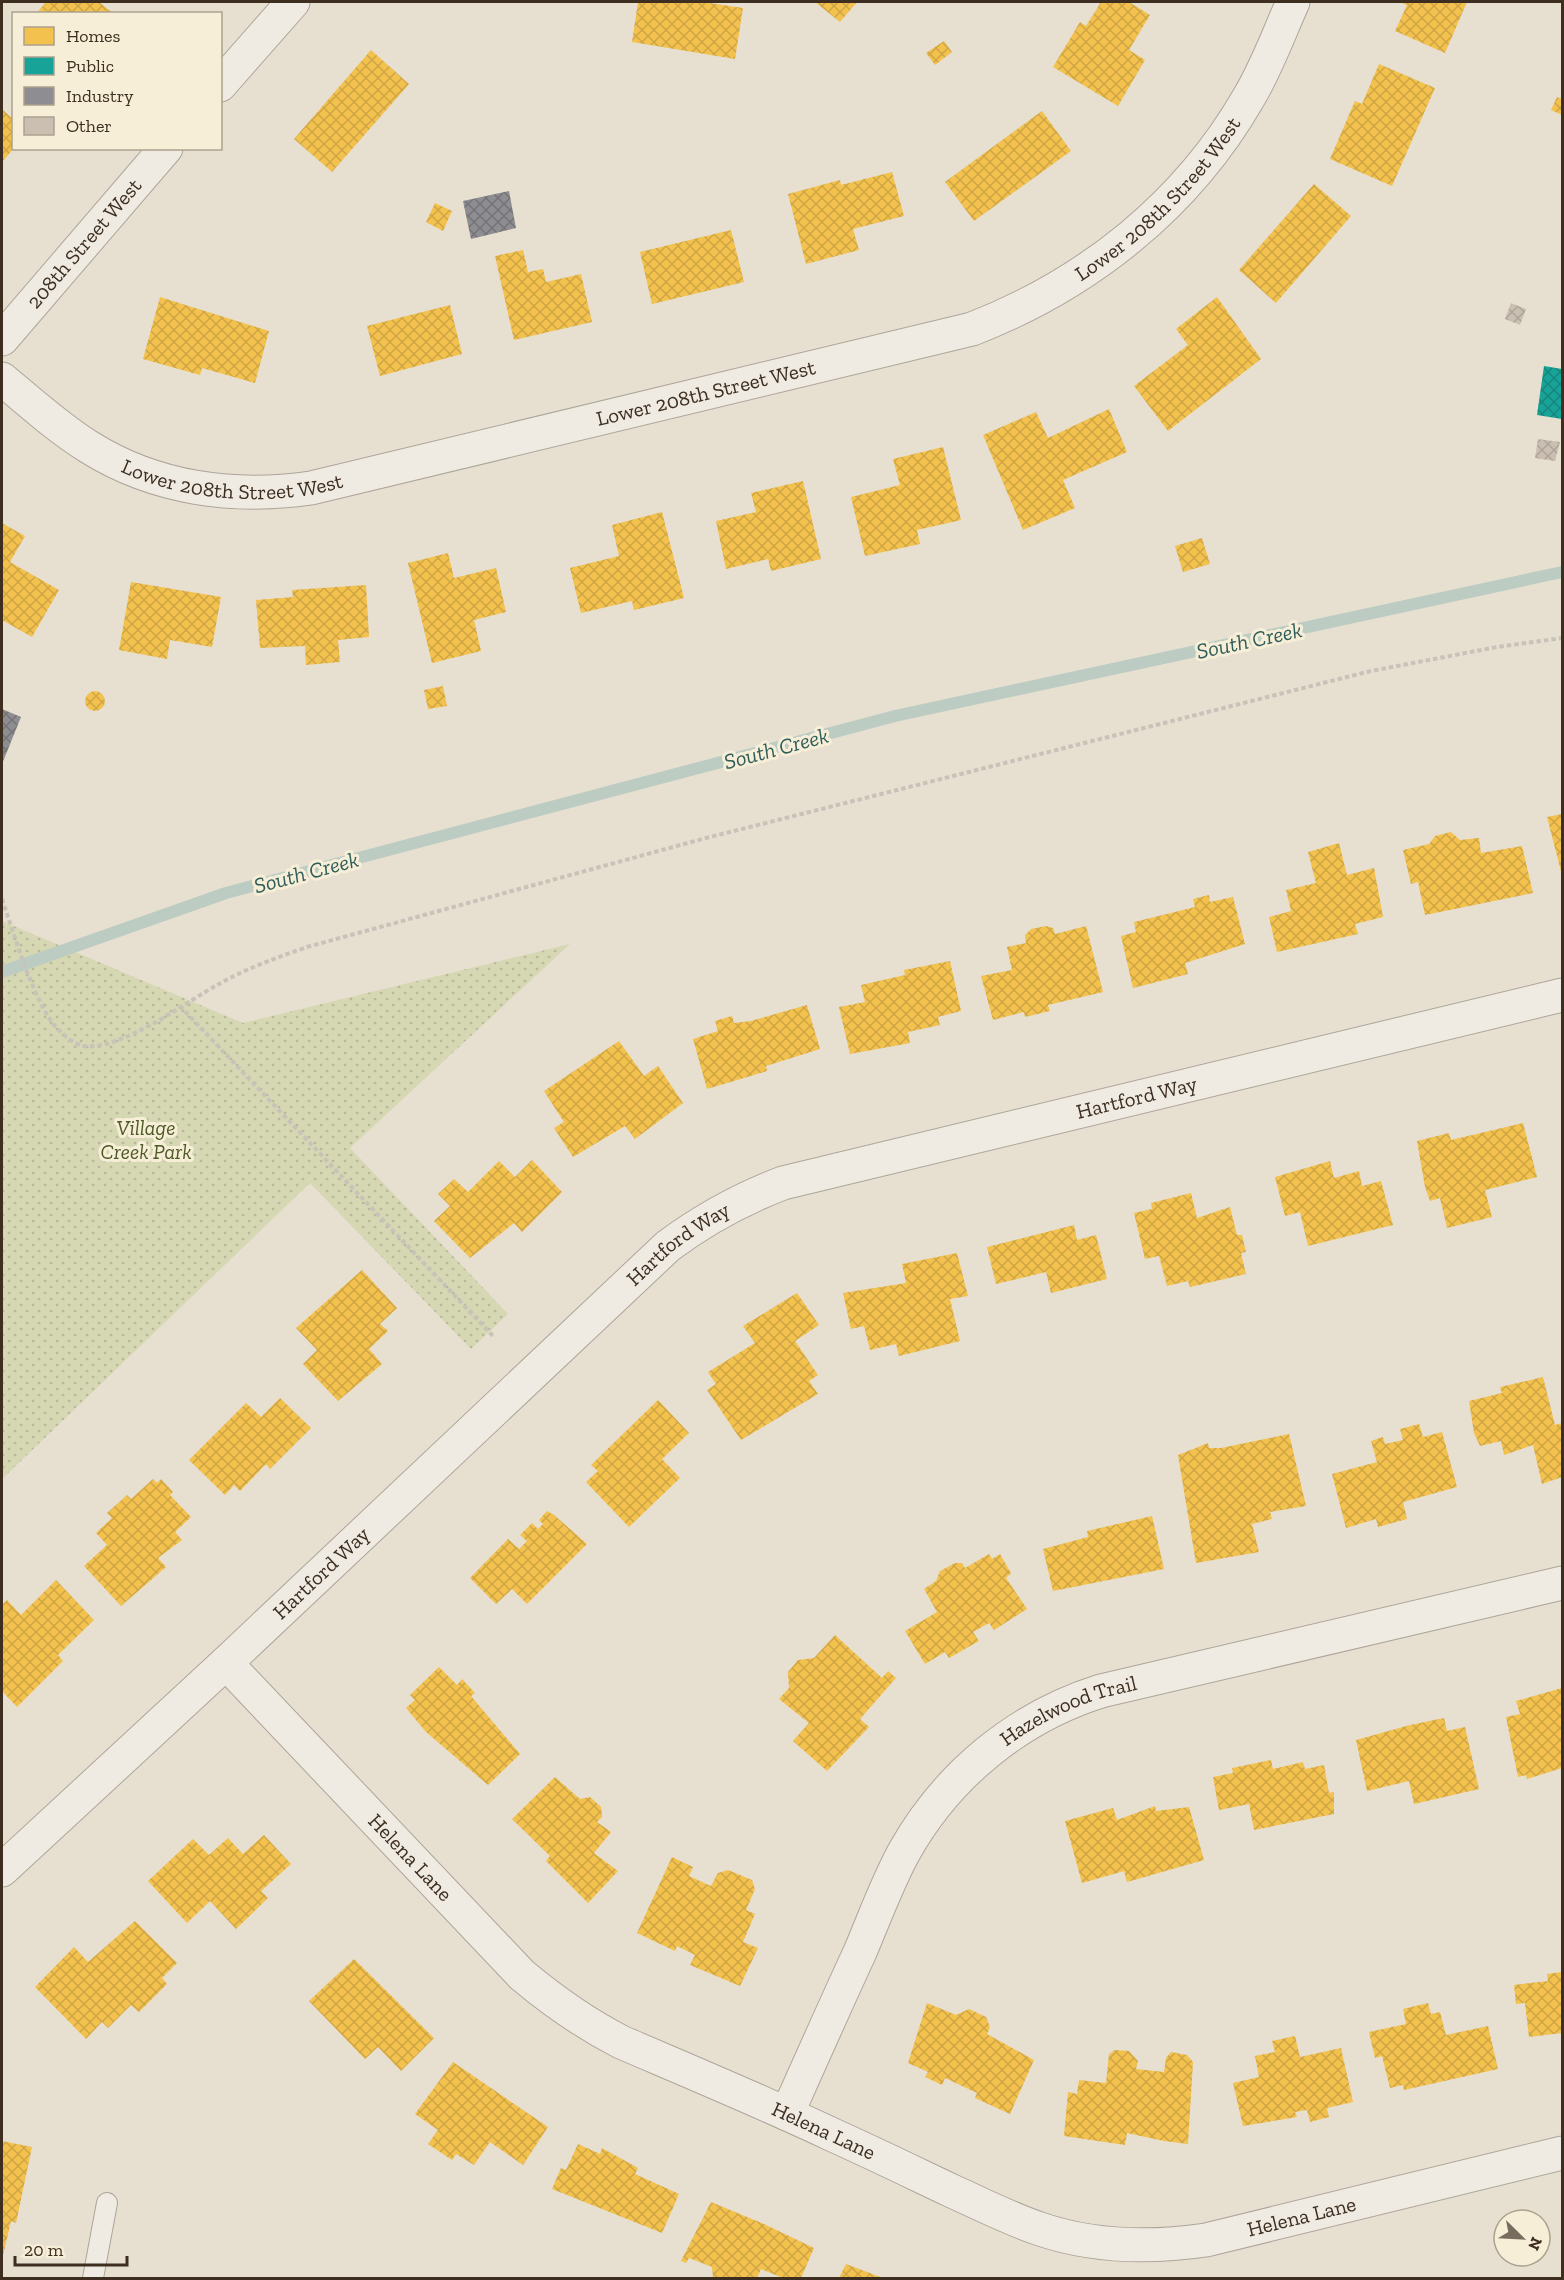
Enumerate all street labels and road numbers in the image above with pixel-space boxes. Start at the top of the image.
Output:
street label: Lower 208th Street West [1070,112,1246,286]
street label: 208th Street West [21,173,147,313]
street label: Lower 208th Street West [594,354,818,431]
street label: Lower 208th Street West [118,453,345,504]
street label: Hartford Way [1074,1070,1200,1124]
street label: Hartford Way [621,1196,734,1291]
street label: Hartford Way [267,1521,375,1624]
street label: Hazelwood Trail [995,1670,1139,1751]
street label: Helena Lane [363,1808,458,1906]
street label: Helena Lane [768,2096,880,2165]
street label: Helena Lane [1244,2191,1359,2242]

